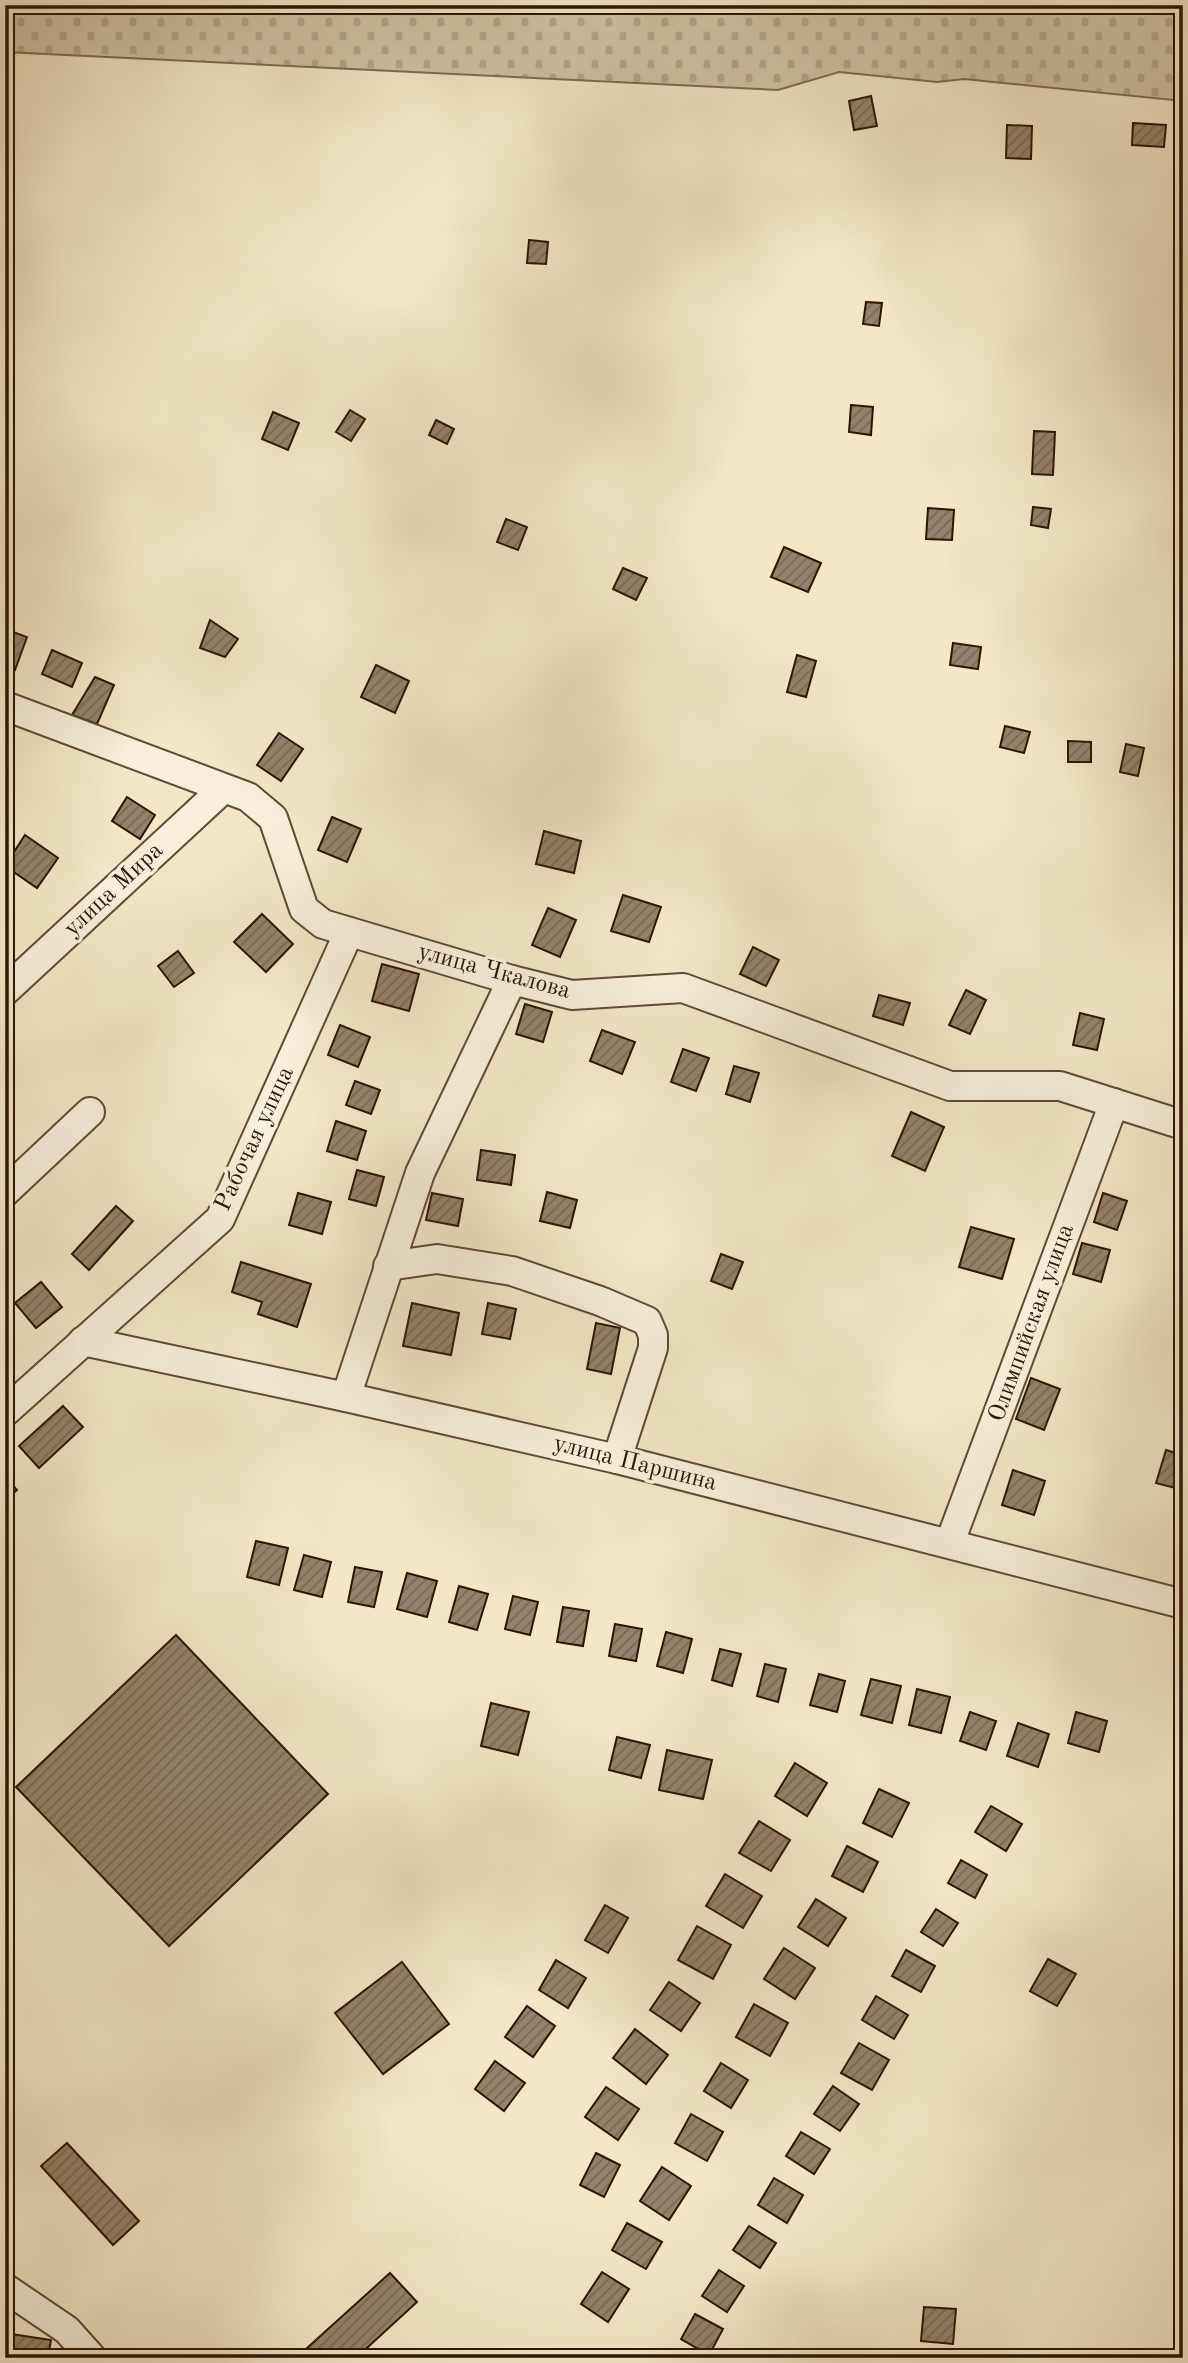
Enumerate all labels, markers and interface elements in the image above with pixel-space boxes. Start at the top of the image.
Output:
street label: улица Мира [60,838,168,942]
street label: улица Чкалова [415,940,573,1004]
street label: Рабочая улица [211,1063,299,1215]
street label: Олимпийская улица [985,1221,1079,1425]
street label: улица Паршина [551,1432,719,1496]

